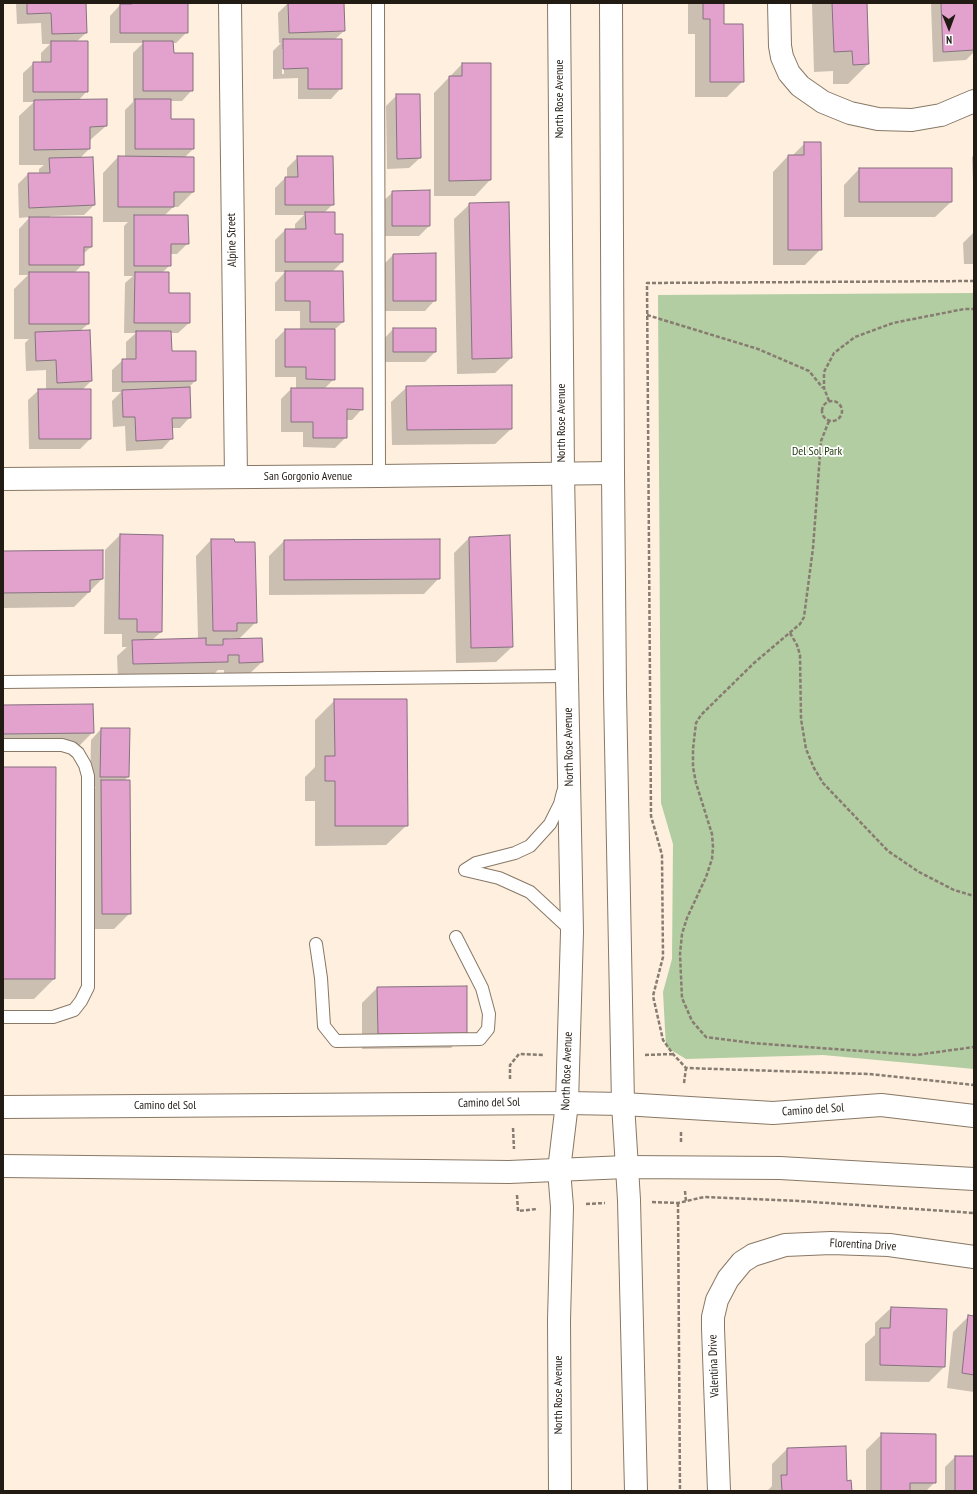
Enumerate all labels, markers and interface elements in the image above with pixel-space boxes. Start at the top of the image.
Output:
north arrow [929,8,969,48]
text: N [946,33,952,47]
street label: North Rose Avenue [553,60,567,138]
street label: Alpine Street [224,213,240,267]
street label: North Rose Avenue [555,384,569,462]
park label: Del Sol Park [792,445,842,459]
street label: San Gorgonio Avenue [264,470,352,484]
street label: North Rose Avenue [561,708,577,786]
street label: North Rose Avenue [558,1031,576,1111]
street label: Camino del Sol [458,1095,520,1111]
street label: Camino del Sol [134,1099,196,1113]
street label: Camino del Sol [781,1101,845,1119]
street label: Florentina Drive [829,1236,897,1254]
street label: Valentina Drive [706,1334,722,1398]
street label: North Rose Avenue [552,1356,566,1434]

